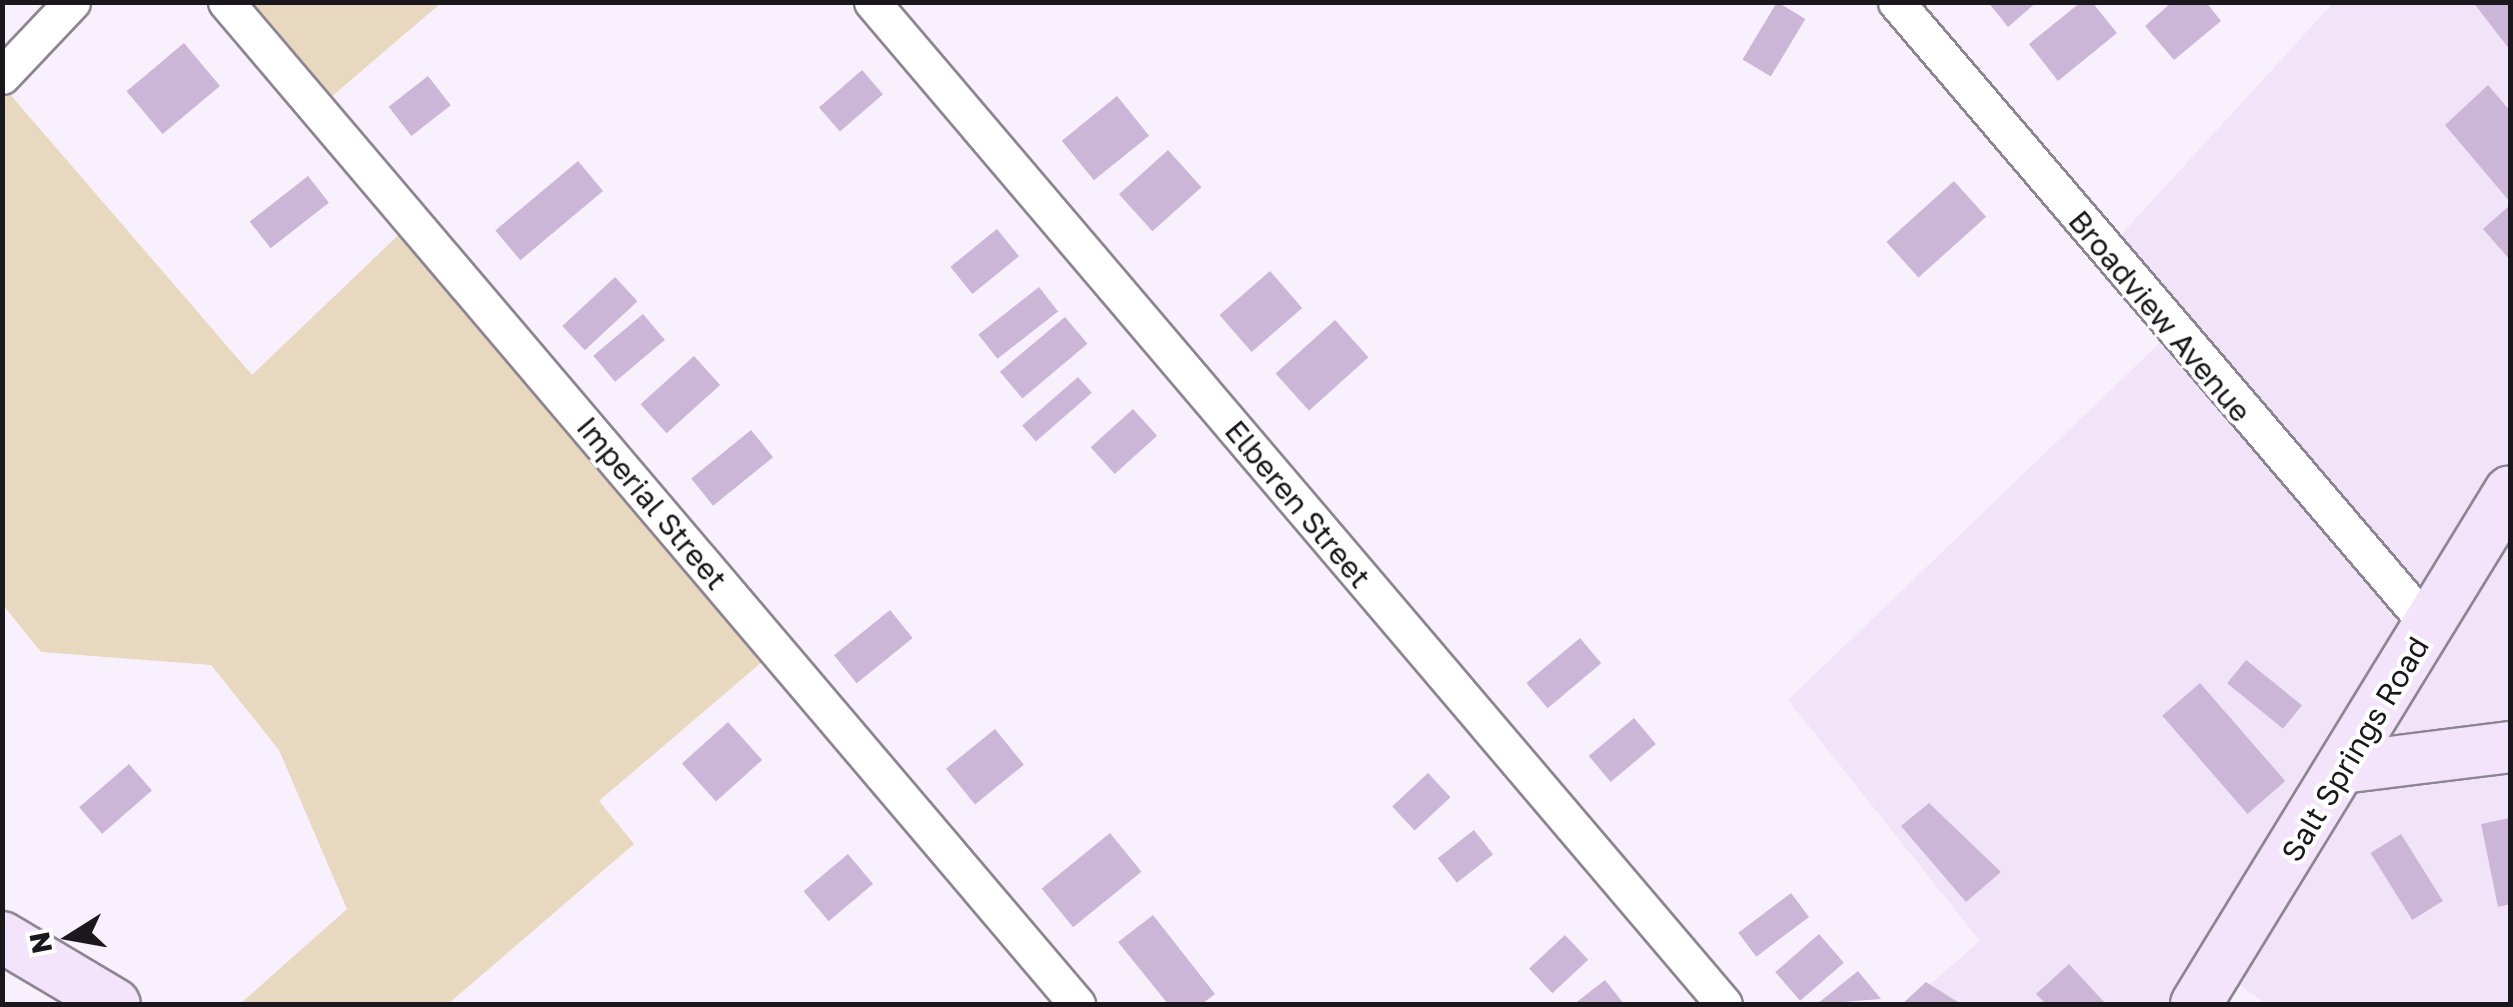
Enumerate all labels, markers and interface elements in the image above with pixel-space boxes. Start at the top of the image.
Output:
street label: Broadview Avenue [2061,203,2259,429]
street label: Imperial Street [569,409,735,597]
street label: Elberen Street [1218,413,1378,595]
street label: Salt Springs Road [2274,630,2436,868]
north arrow [20,887,120,987]
text: N [22,929,58,956]

